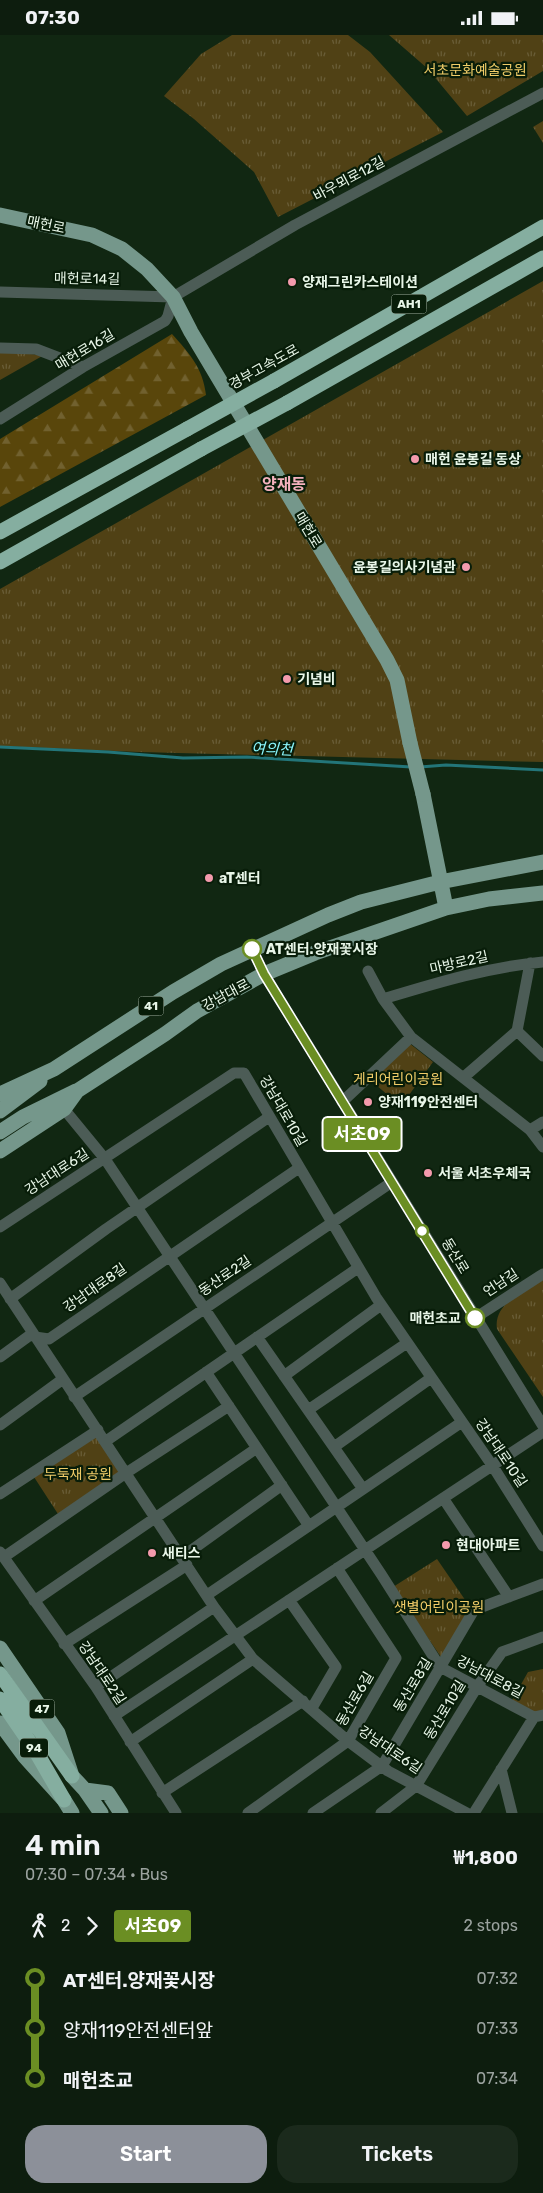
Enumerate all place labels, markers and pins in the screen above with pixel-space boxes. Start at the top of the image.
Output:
place label: 양재그린카스테이션 [302,274,418,291]
marker: 양재그린카스테이션 [286,276,298,288]
place label: 매헌 윤봉길 동상 [425,451,521,468]
marker: 매헌 윤봉길 동상 [409,453,421,465]
place label: 윤봉길의사기념관 [353,559,456,576]
marker: 윤봉길의사기념관 [460,561,472,573]
place label: 기념비 [297,671,336,688]
marker: 기념비 [281,673,293,685]
place label: aT센터 [219,870,261,887]
marker: aT센터 [203,872,215,884]
marker: AT센터.양재꽃시장 [242,939,262,959]
place label: AT센터.양재꽃시장 [266,941,378,958]
place label: 양재119안전센터 [378,1094,478,1111]
marker: 양재119안전센터 [362,1096,374,1108]
place label: 서울 서초우체국 [438,1165,531,1182]
marker: 서울 서초우체국 [422,1167,434,1179]
unlabelled marker [415,1224,429,1238]
marker: 매헌초교 [465,1308,485,1328]
place label: 매헌초교 [409,1310,461,1327]
place label: 현대아파트 [456,1537,521,1554]
marker: 현대아파트 [440,1539,452,1551]
place label: 새티스 [162,1545,201,1562]
marker: 새티스 [146,1547,158,1559]

